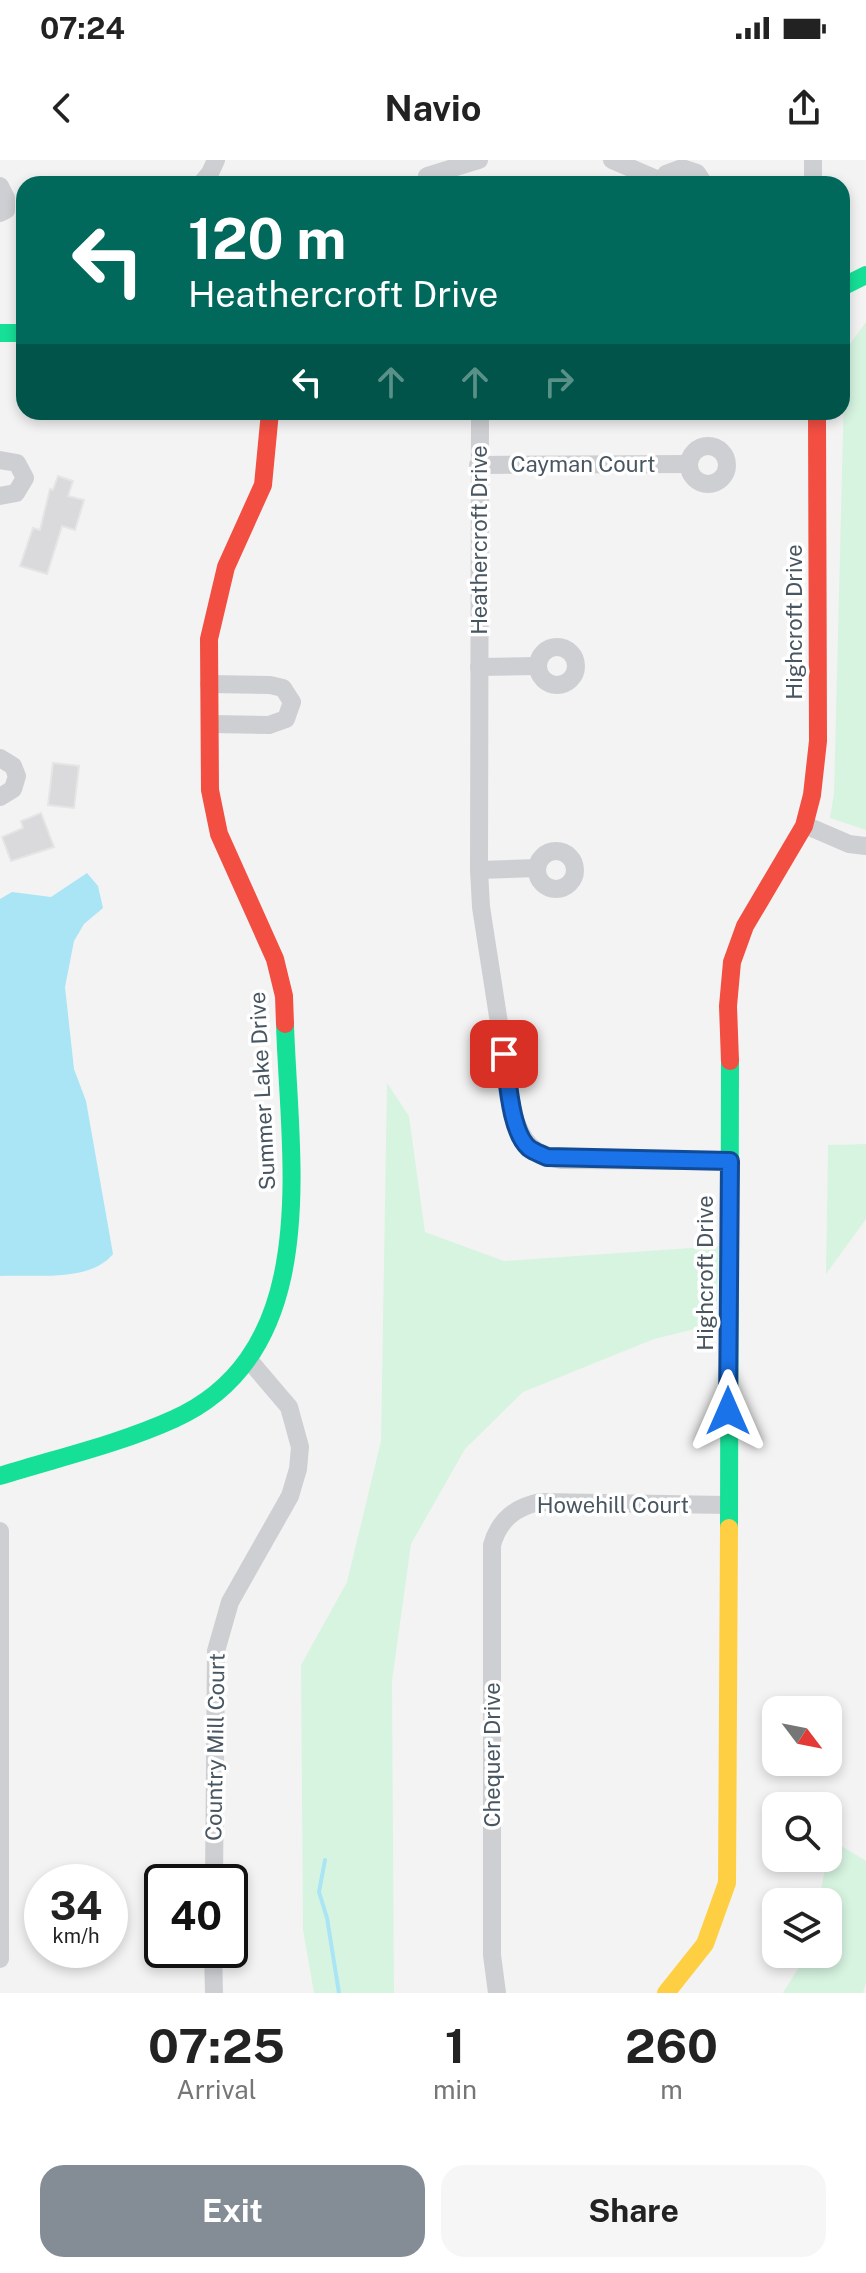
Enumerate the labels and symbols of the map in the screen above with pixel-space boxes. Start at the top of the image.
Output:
street label: Heathercroft Drive [466,445,492,635]
street label: Cayman Court [510,451,656,477]
street label: Highcroft Drive [781,544,807,700]
street label: Summer Lake Drive [244,991,280,1191]
pin [470,1020,538,1088]
street label: Highcroft Drive [692,1195,718,1351]
position arrow [686,1369,770,1453]
street label: Howehill Court [537,1492,689,1518]
street label: Country Mill Court [200,1653,230,1841]
street label: Chequer Drive [479,1682,505,1828]
north arrow [762,1696,842,1776]
speed limit sign: 40 [144,1864,248,1968]

